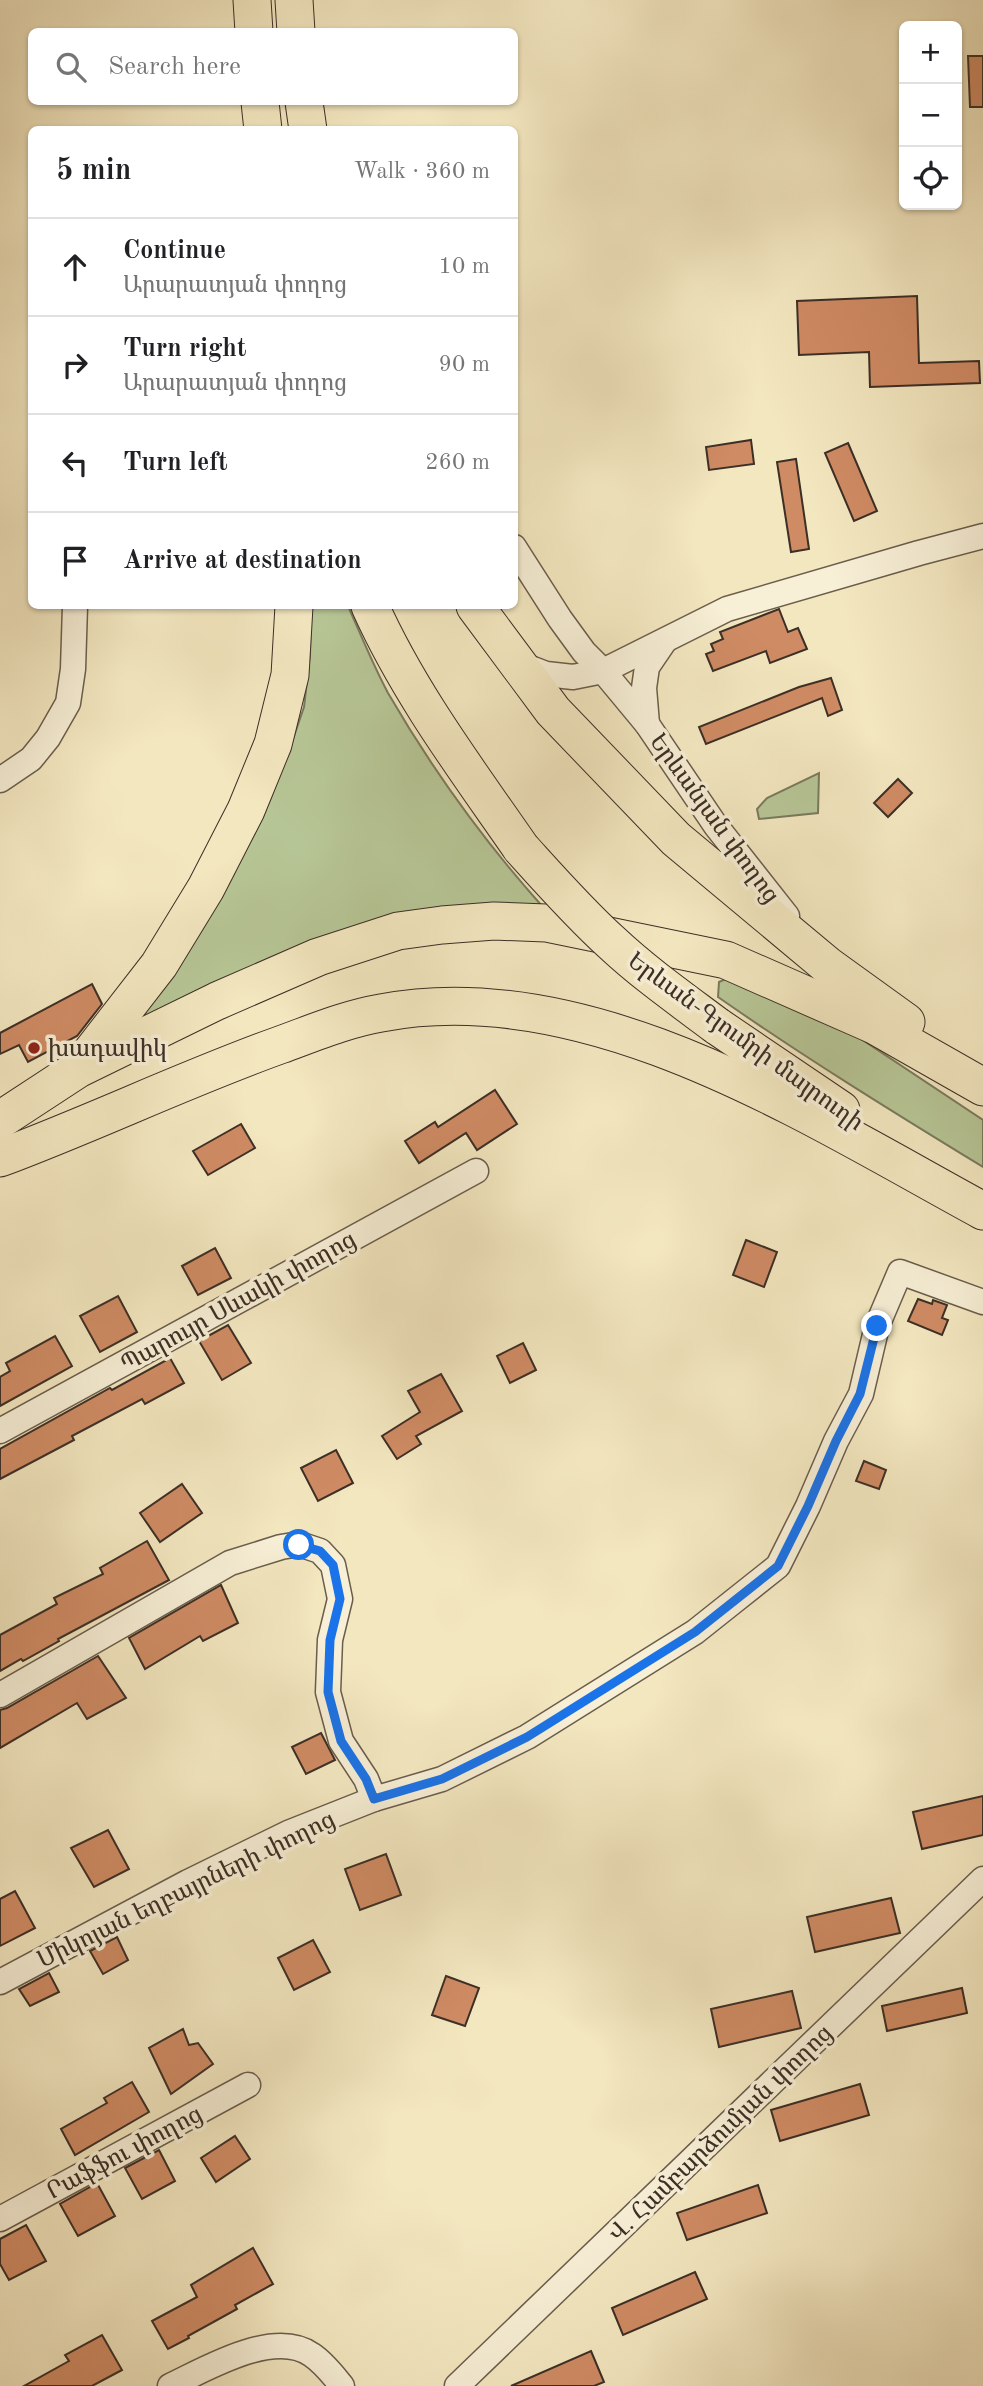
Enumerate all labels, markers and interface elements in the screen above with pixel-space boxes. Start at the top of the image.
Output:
map controls [899,21,962,210]
button: + [899,21,962,84]
search box [28,28,518,105]
icon: search [52,48,90,86]
text: Search here [108,54,241,80]
button: − [899,84,962,147]
button: locate [899,147,962,210]
text: 5 min [56,156,131,186]
text: Walk · 360 m [354,160,490,183]
text: Continue [123,238,226,264]
icon: ahead [56,248,94,286]
text: 10 m [439,255,490,278]
text: Արարատյան փողոց [123,274,347,297]
text: Turn right [123,336,246,362]
icon: right [56,346,94,384]
text: 90 m [439,353,490,376]
text: Արարատյան փողոց [123,372,347,395]
icon: left [56,444,94,482]
text: Turn left [123,450,228,476]
text: 260 m [425,451,490,474]
icon: arrive [56,542,94,580]
text: Arrive at destination [123,548,362,574]
street label: Երևանյան փողոց [644,730,783,908]
street label: Երևան-Գյումրի մայրուղի [623,949,867,1136]
place label: խադավիկ [48,1038,167,1062]
marker: խադավիկ [26,1040,42,1056]
street label: Պարույր Սևակի փողոց [117,1228,361,1377]
route end [861,1310,892,1341]
route start [283,1529,314,1560]
street label: Միկոյան եղբայրների փողոց [34,1808,339,1973]
street label: Վ. Համբարձումյան փողոց [605,2021,838,2247]
street label: Րաֆֆու փողոց [43,2103,207,2205]

